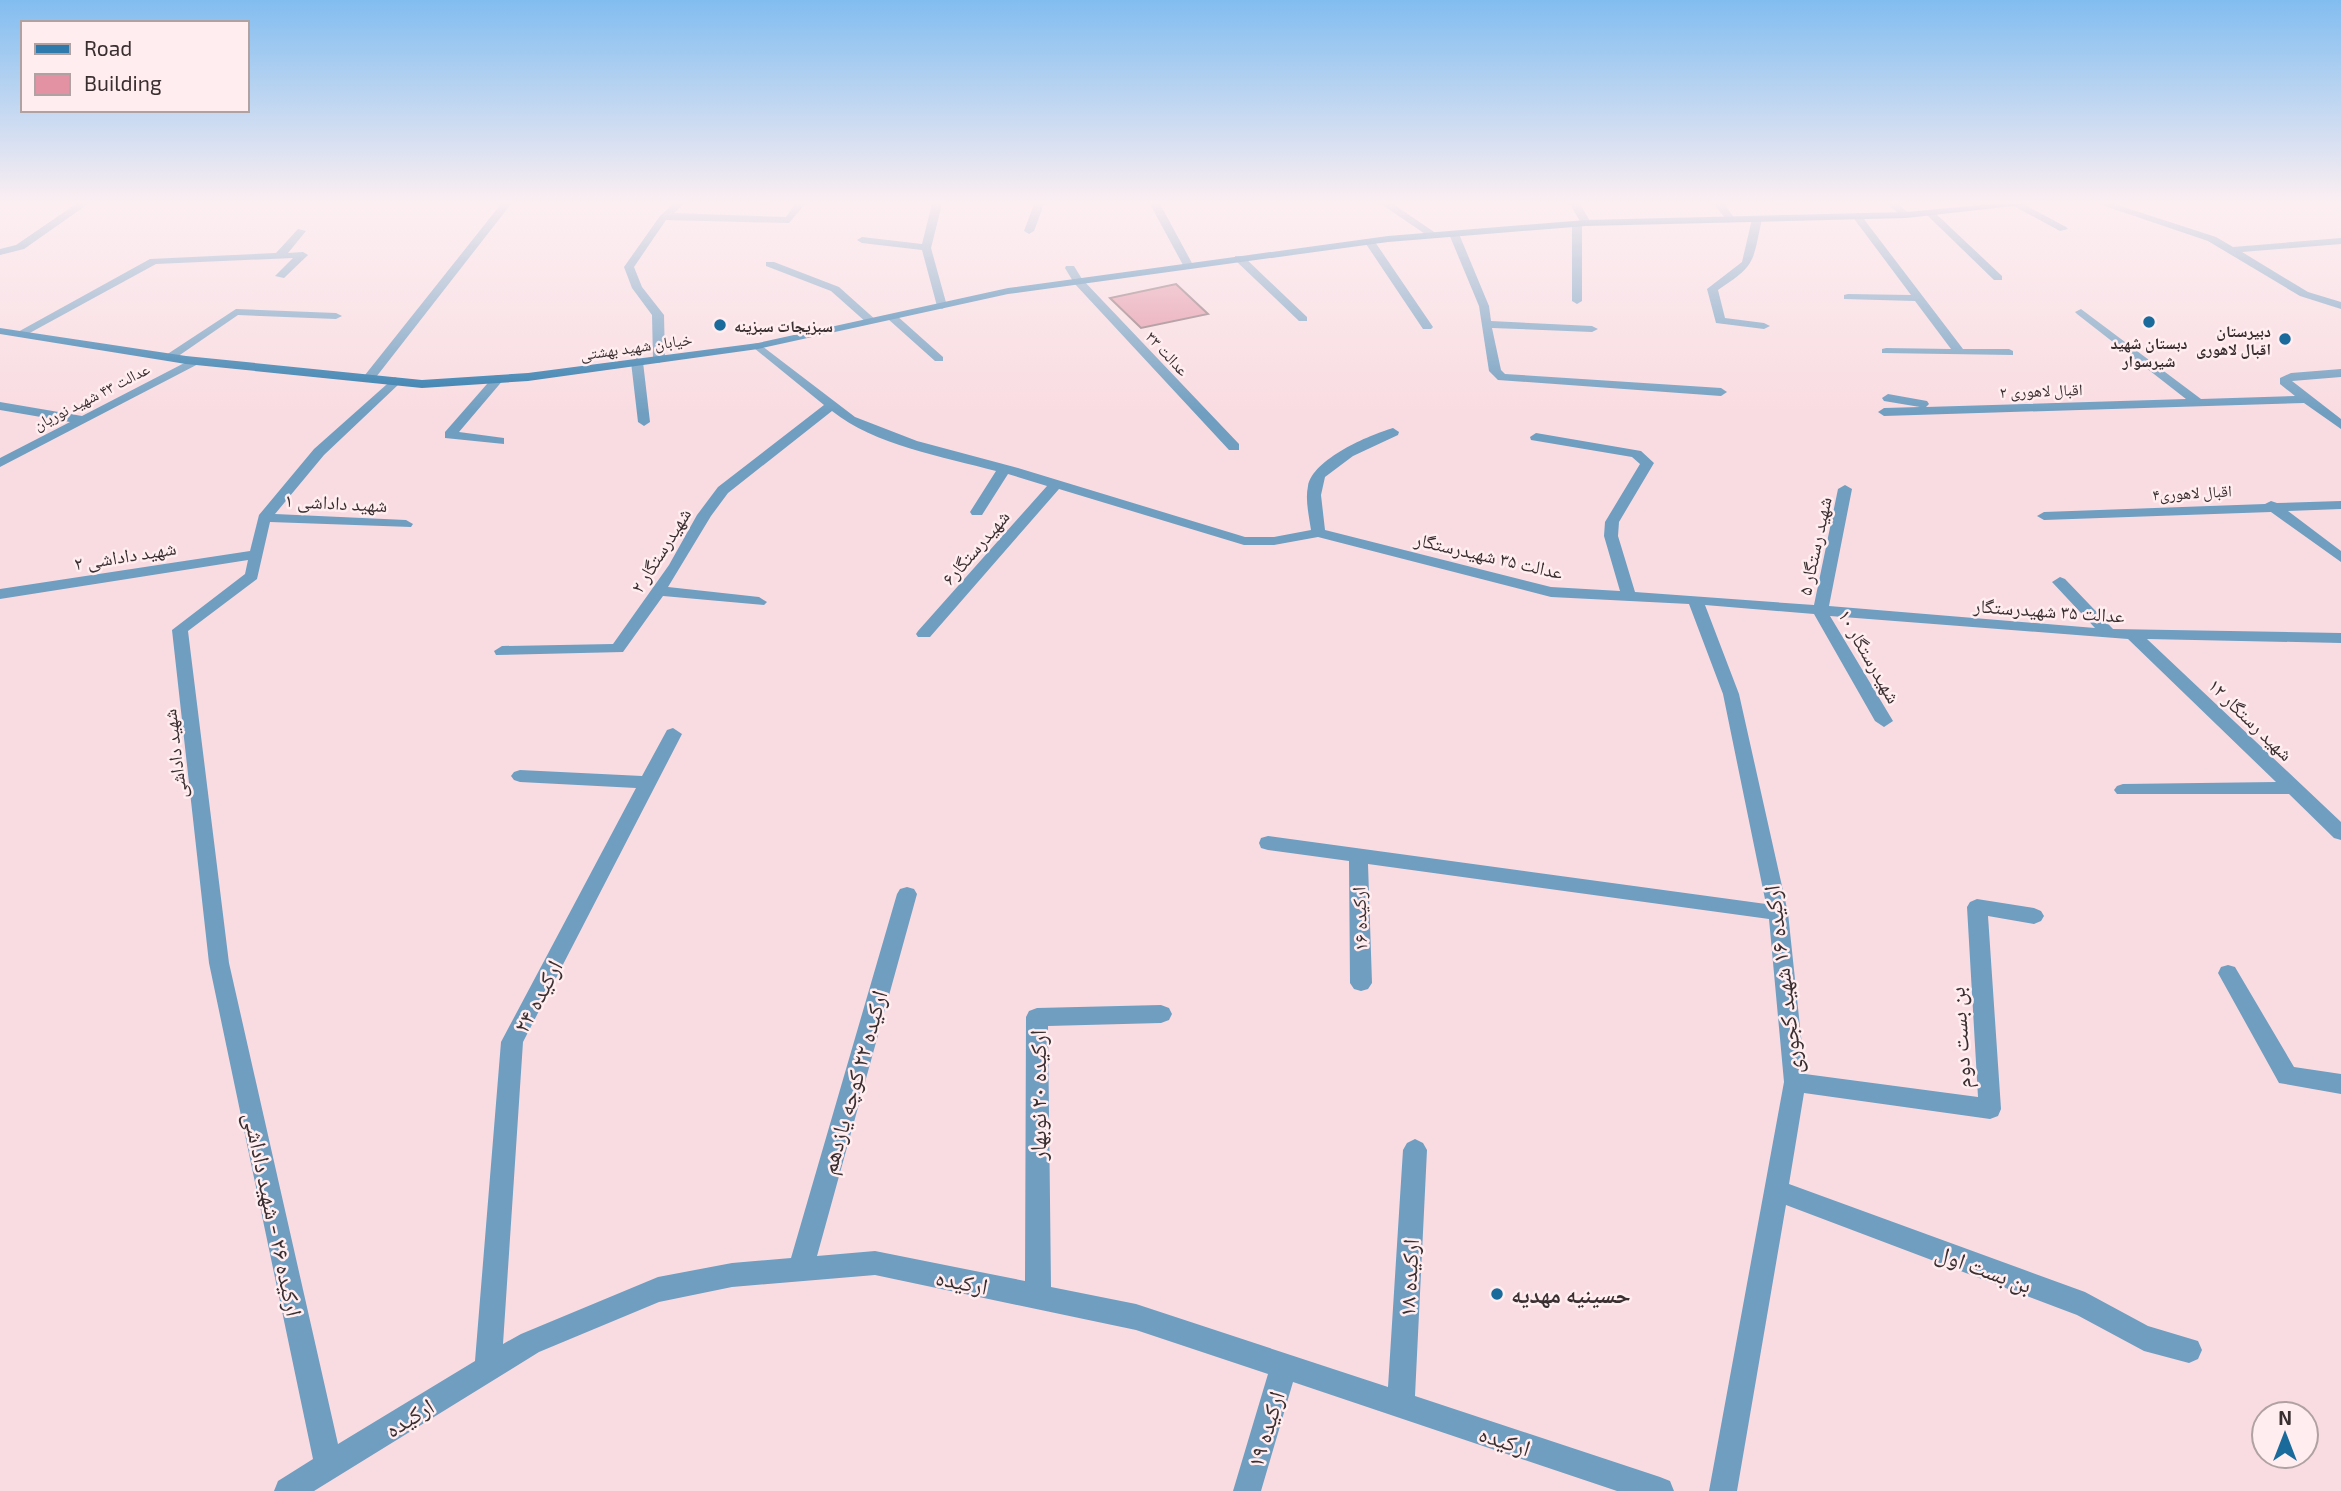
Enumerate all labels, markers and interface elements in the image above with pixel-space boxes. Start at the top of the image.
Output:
legend [21,21,248,112]
text: Road [84,35,132,60]
text: Building [84,70,162,95]
marker: دبستان شهید شیرسوار [2141,314,2157,330]
place label: سبزیجات سبزینه [734,316,833,335]
marker: سبزیجات سبزینه [712,317,728,333]
place label: دبیرستان اقبال لاهوری [2196,321,2271,359]
street label: عدالت ۳۳ [1143,327,1193,379]
street label: خیابان شهید بهشتی [579,329,693,365]
marker: دبیرستان اقبال لاهوری [2277,331,2293,347]
place label: دبستان شهید شیرسوار [2110,333,2188,370]
street label: عدالت ۴۳ شهید نوریان [30,358,153,435]
street label: اقبال لاهوری ۲ [1999,379,2083,403]
street label: اقبال لاهوری۴ [2152,480,2232,506]
street label: شهید داداشی ۱ [284,488,388,517]
street label: شهید رستگار ۵ [1792,495,1837,598]
street label: شهیدرستگار ۲ [625,503,696,597]
street label: شهیدرستگار۶ [936,505,1015,590]
street label: عدالت ۳۵ شهیدرستگار [1411,527,1566,584]
street label: شهید داداشی ۲ [72,536,178,575]
street label: عدالت ۳۵ شهیدرستگار [1972,593,2126,628]
street label: شهیدرستگار ۱۰ [1833,605,1906,707]
street label: شهید رستگار ۱۲ [2203,673,2298,766]
street label: شهید داداشی [157,708,192,800]
street label: ارکیده ۱۶ شهید کجوری [1757,884,1808,1076]
street label: ارکیده ۱۶ [1346,886,1373,952]
street label: ارکیده ۲۴ [506,955,568,1037]
street label: بن بست دوم [1941,986,1980,1090]
street label: ارکیده ۲۲ کوچه یازدهم [813,987,895,1178]
street label: ارکیده ۲۰ نوبهار [1023,1030,1052,1161]
street label: ارکیده ۲۶ - شهید داداشی [238,1109,309,1319]
street label: ارکیده ۱۸ [1392,1238,1424,1318]
street label: بن بست اول [1932,1238,2036,1299]
street label: ارکیده [934,1262,990,1300]
place label: حسینیه مهدیه [1511,1280,1631,1309]
marker: حسینیه مهدیه [1489,1286,1505,1302]
street label: ارکیده ۱۹ [1240,1387,1290,1471]
street label: ارکیده [379,1391,439,1443]
north arrow [2250,1400,2320,1470]
text: N [2278,1406,2292,1429]
street label: ارکیده [1476,1419,1534,1462]

